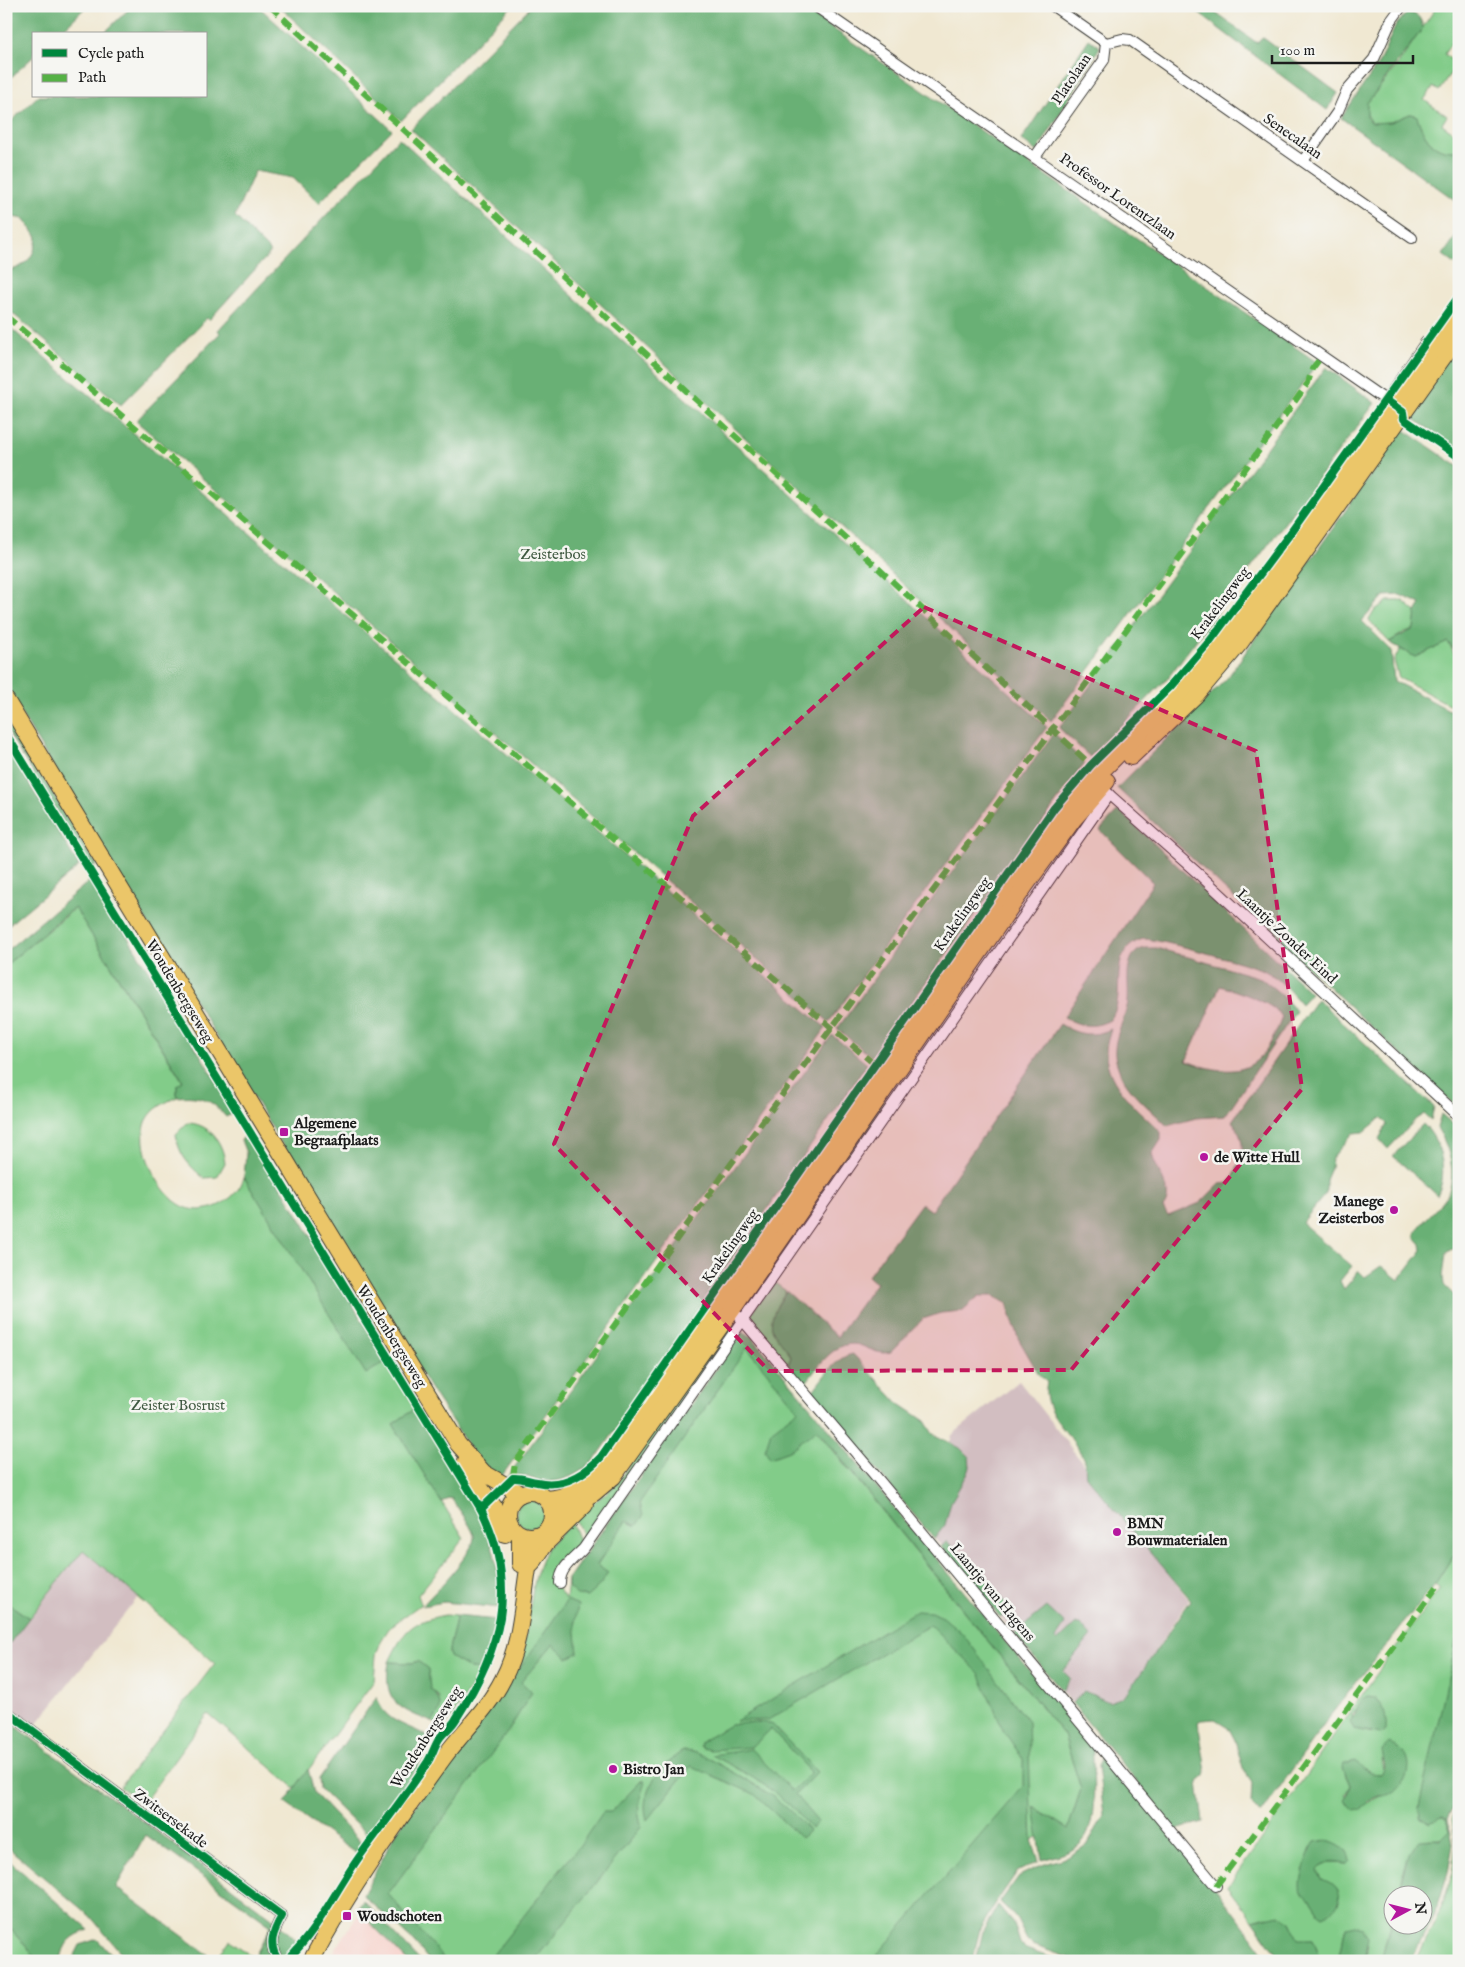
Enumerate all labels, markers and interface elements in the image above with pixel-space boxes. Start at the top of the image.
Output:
legend [32,32,208,98]
scale bar [1272,32,1414,64]
text: 100 m [1280,41,1316,60]
text: Cycle path [78,44,144,63]
street label: Platolaan [1047,50,1095,108]
text: Path [78,68,106,87]
street label: Senecalaan [1260,109,1326,164]
street label: Professor Lorentzlaan [1056,149,1180,244]
park label: Zeisterbos [520,545,586,564]
street label: Krakelingweg [1187,562,1255,644]
street label: Krakelingweg [930,873,996,955]
street label: Laantje Zonder Eind [1232,885,1342,989]
street label: Woudenbergseweg [141,936,218,1047]
place label: Algemene Begraafplaats [293,1114,379,1150]
marker: Algemene Begraafplaats [278,1126,290,1138]
place label: de Witte Hull [1214,1148,1300,1167]
marker: de Witte Hull [1198,1151,1210,1163]
place label: Manege Zeisterbos [1318,1192,1385,1228]
marker: Manege Zeisterbos [1388,1204,1400,1216]
street label: Krakelingweg [698,1205,764,1287]
street label: Woudenbergseweg [352,1281,431,1392]
park label: Zeister Bosrust [131,1396,225,1415]
place label: BMN Bouwmaterialen [1127,1514,1228,1550]
marker: BMN Bouwmaterialen [1111,1526,1123,1538]
street label: Laantje van Hagens [946,1539,1039,1645]
street label: Woudenbergseweg [386,1682,467,1792]
place label: Bistro Jan [623,1760,684,1779]
marker: Bistro Jan [607,1763,619,1775]
street label: Zwitsersekade [130,1784,212,1853]
north arrow [1382,1884,1432,1934]
text: N [1410,1900,1430,1916]
place label: Woudschoten [356,1907,442,1926]
marker: Woudschoten [341,1910,353,1922]

